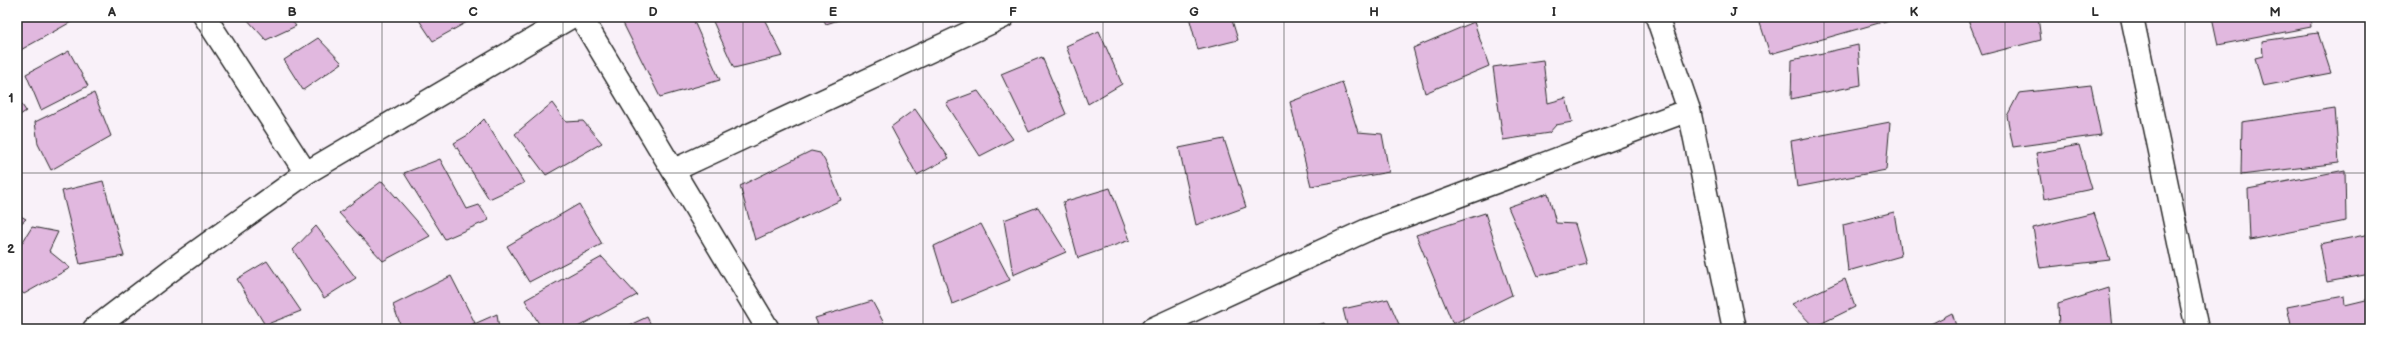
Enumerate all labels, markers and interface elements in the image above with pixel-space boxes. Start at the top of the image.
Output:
text: A [107,4,116,20]
text: B [287,4,297,20]
text: C [468,4,478,20]
text: D [648,4,658,20]
text: E [829,4,838,20]
text: F [1009,4,1017,20]
text: G [1189,4,1199,20]
text: H [1369,4,1379,20]
text: I [1552,4,1556,20]
text: J [1730,4,1738,20]
text: K [1910,4,1919,20]
text: L [2091,4,2099,20]
text: M [2269,4,2281,20]
text: 1 [8,90,14,106]
text: 2 [7,241,15,257]

